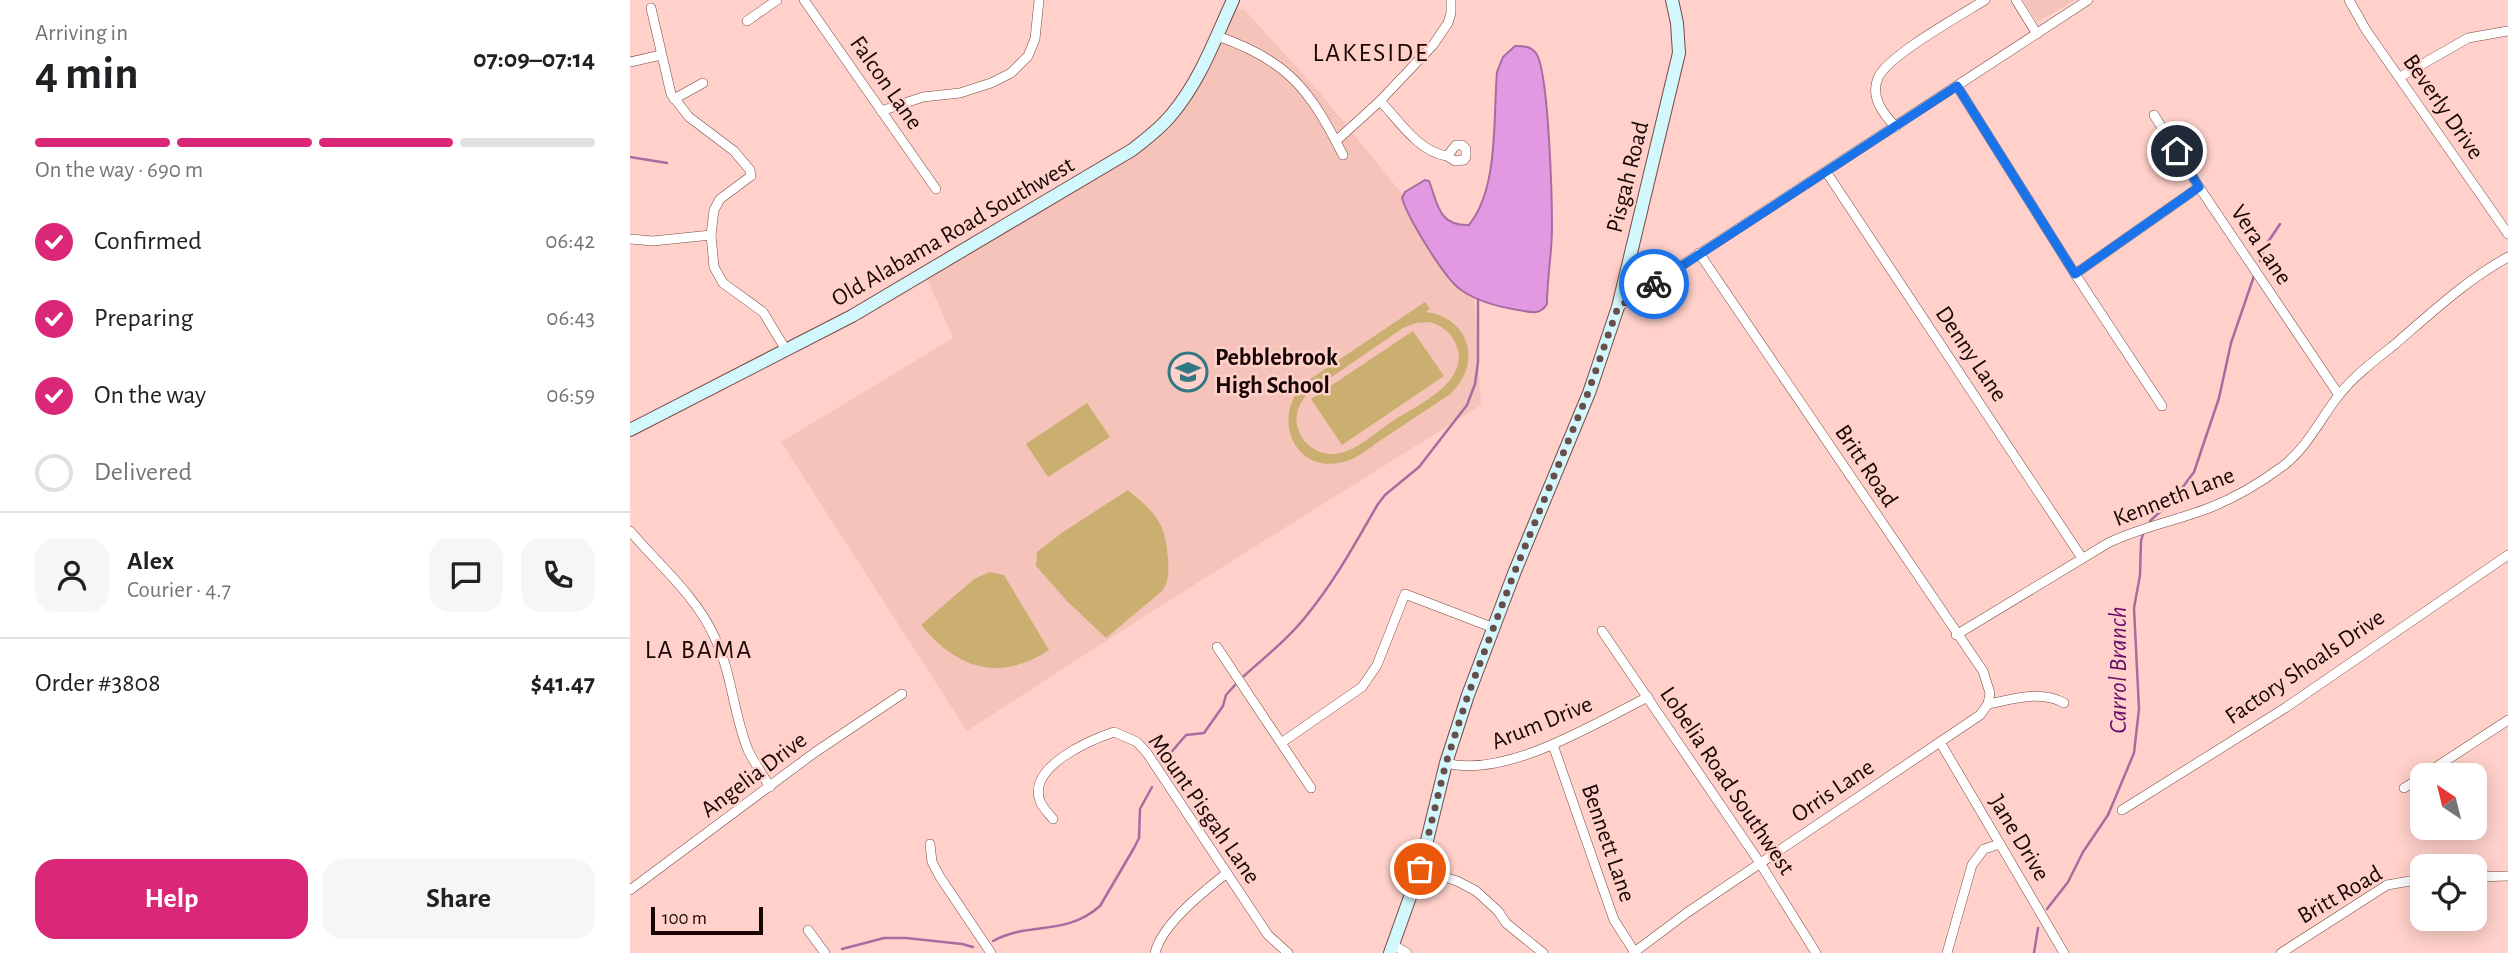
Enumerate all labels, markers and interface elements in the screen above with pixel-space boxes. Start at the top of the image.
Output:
text: Arriving in [35,22,128,45]
street label: Falcon Lane [845,32,927,134]
district label: LAKESIDE [1312,40,1430,66]
text: 07:09–07:14 [473,46,595,72]
street label: Beverly Drive [2398,50,2488,164]
text: 4 min [35,51,139,97]
street label: Pisgah Road [1603,119,1653,235]
pin [2147,121,2207,181]
icon: home [2158,132,2196,170]
street label: Old Alabama Road Southwest [828,153,1079,311]
text: On the way · 690 m [35,159,203,182]
street label: Vera Lane [2226,201,2296,289]
icon: check [35,223,73,261]
text: Confirmed [94,228,202,254]
text: 06:42 [545,230,595,253]
courier [1619,249,1689,319]
icon: bike [1635,265,1673,303]
icon: check [35,300,73,338]
street label: Denny Lane [1931,302,2011,406]
text: Preparing [94,305,193,331]
text: 06:43 [546,307,595,330]
place label: Pebblebrook High School [1215,346,1338,398]
school or university icon: Pebblebrook High School [1167,351,1209,393]
icon: check [35,377,73,415]
text: On the way [94,382,206,408]
text: 06:59 [546,384,595,407]
street label: Britt Road [1830,421,1902,511]
text: Delivered [94,459,192,485]
street label: Kenneth Lane [2110,463,2238,531]
button: person [35,538,109,612]
button: chat [429,538,503,612]
button: phone [521,538,595,612]
text: Alex [127,548,174,574]
text: Courier · 4.7 [127,579,231,602]
street label: Factory Shoals Drive [2221,605,2389,729]
water label: Carrol Branch [2105,606,2131,734]
district label: LA BAMA [645,637,753,663]
text: Order #3808 [35,670,161,696]
text: $41.47 [531,670,595,696]
street label: Lobelia Road Southwest [1655,683,1799,880]
street label: Arum Drive [1488,692,1596,754]
street label: Angelia Drive [697,728,811,822]
street label: Mount Pisgah Lane [1144,730,1264,888]
street label: Orris Lane [1787,755,1879,827]
north arrow [2410,763,2487,840]
map controls [2410,763,2487,931]
street label: Bennett Lane [1577,781,1639,905]
street label: Jane Drive [1984,791,2054,885]
pin [1390,839,1450,899]
icon: bag [1401,850,1439,888]
button: locate [2410,854,2487,931]
button: Help [35,859,308,939]
button: Share [322,859,595,939]
street label: Britt Road [2294,861,2386,929]
scale bar [651,904,763,936]
text: 100 m [662,909,707,928]

